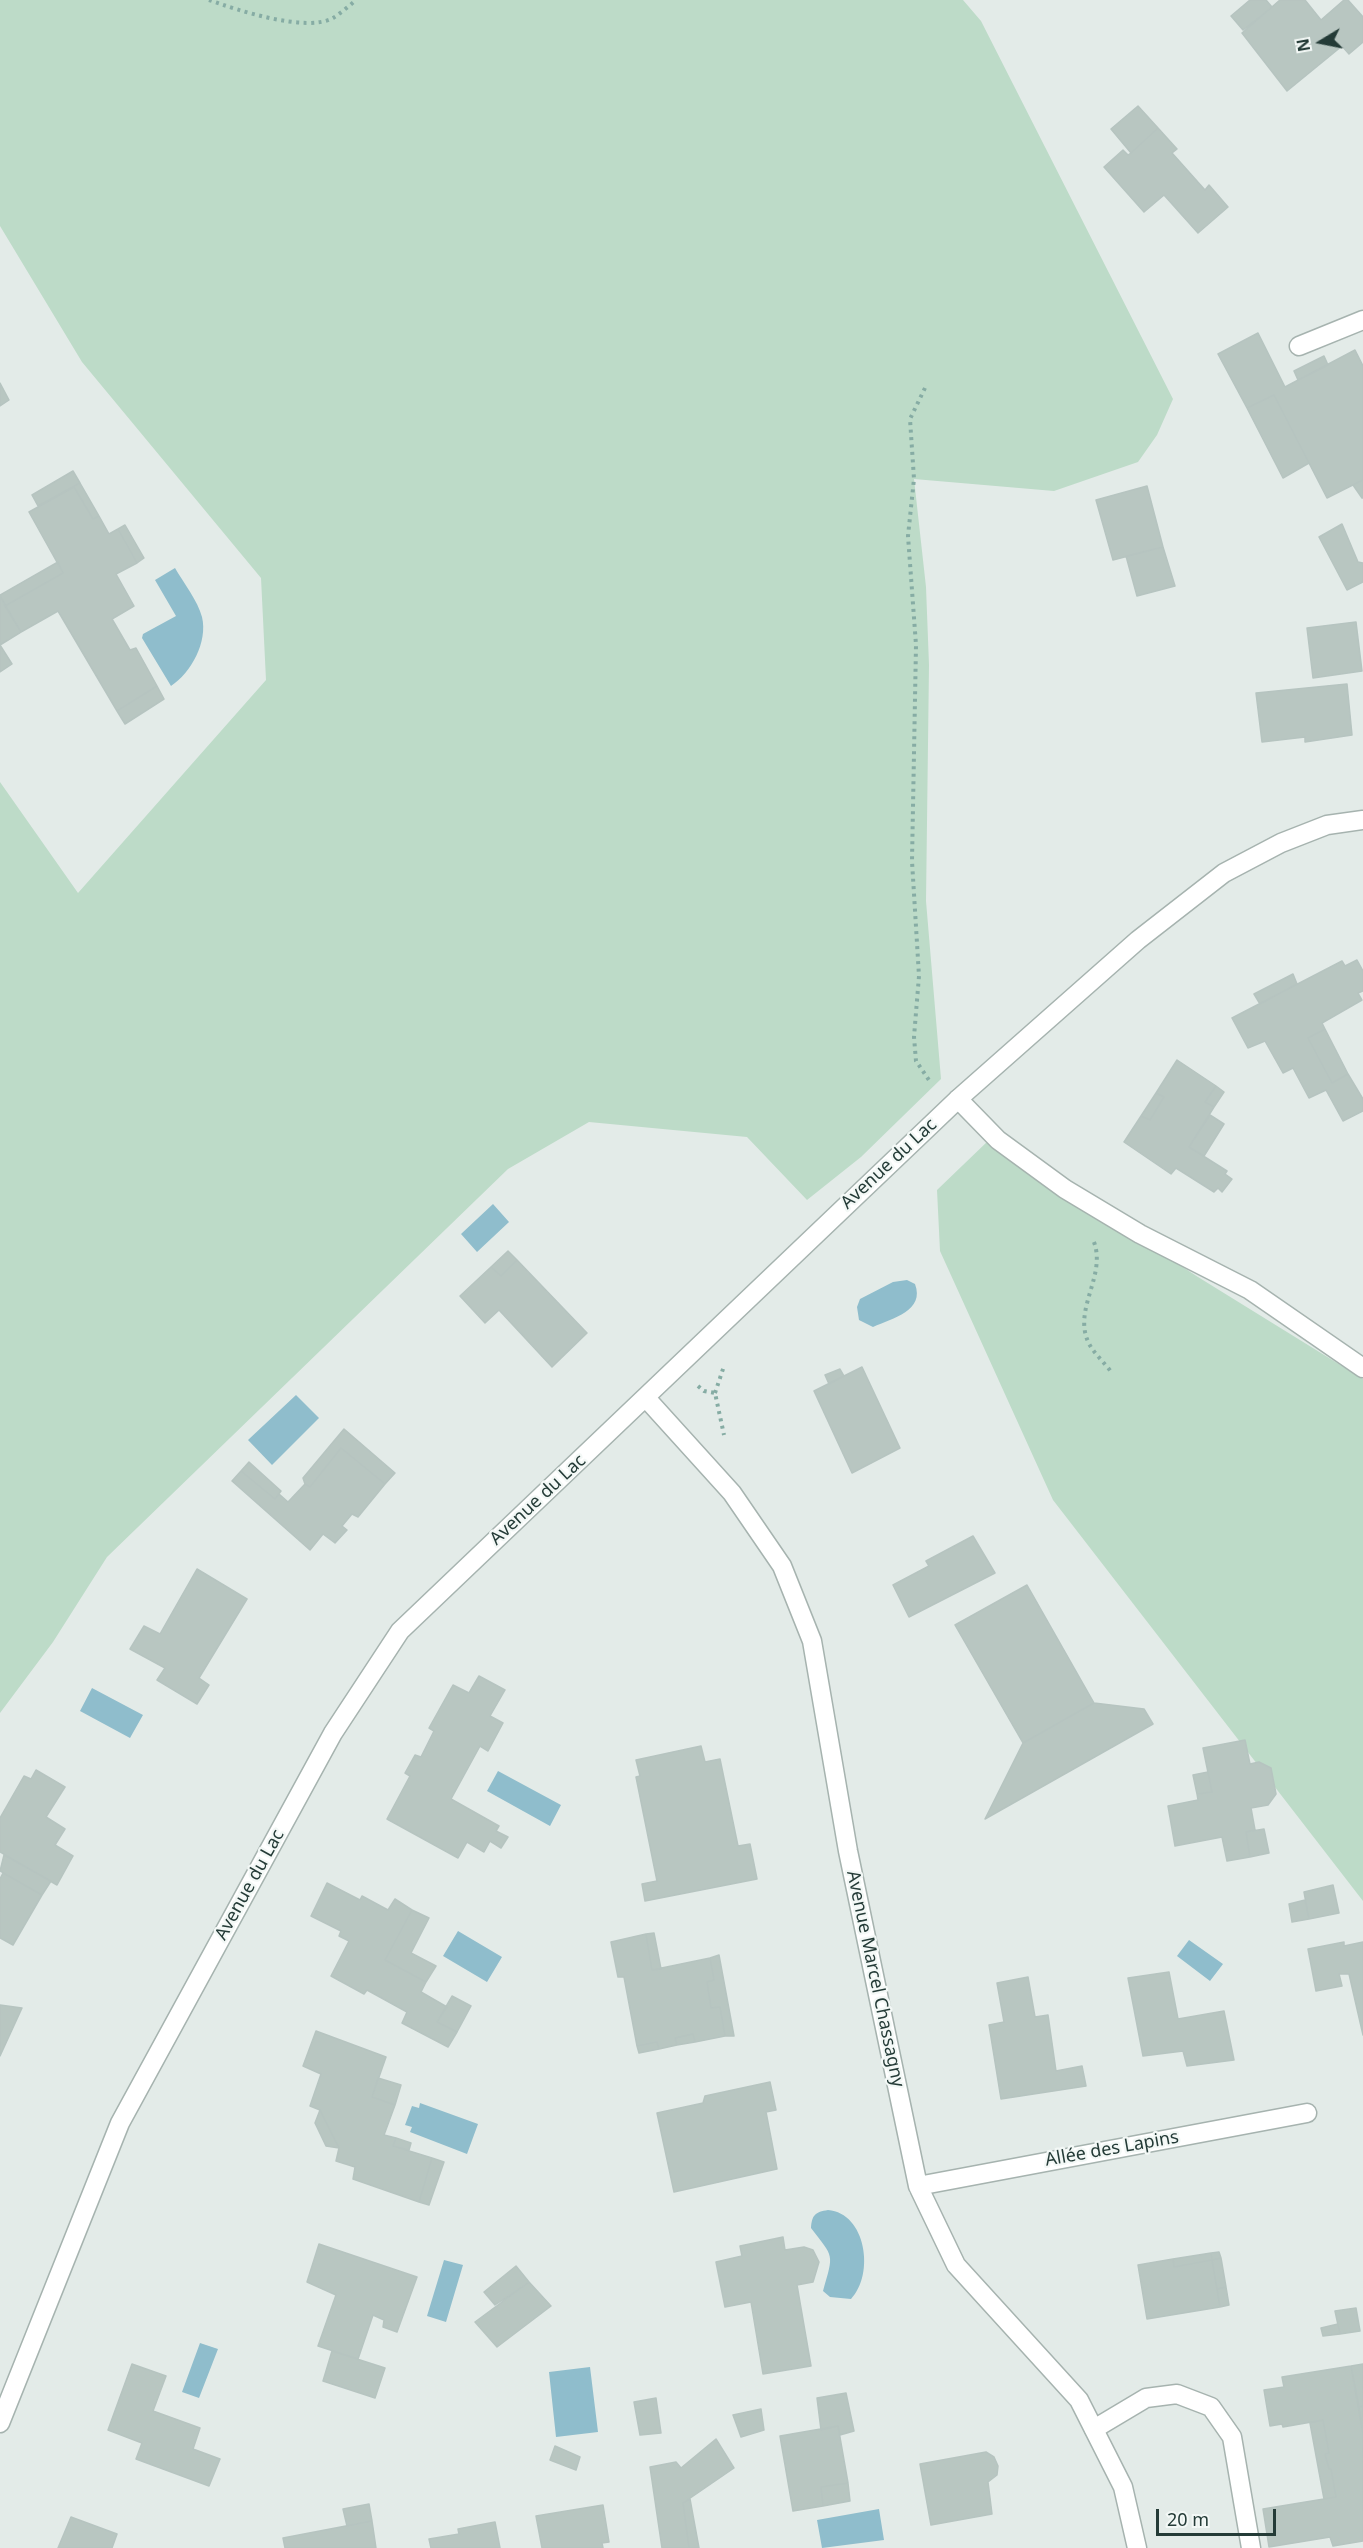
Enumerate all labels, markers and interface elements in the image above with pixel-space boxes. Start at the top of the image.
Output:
north arrow [1291,12,1351,72]
text: N [1291,37,1315,53]
street label: Avenue du Lac [837,1114,941,1214]
street label: Avenue du Lac [486,1450,590,1550]
street label: Avenue du Lac [211,1826,289,1944]
street label: Avenue Marcel Chassagny [841,1869,909,2089]
street label: Allée des Lapins [1044,2127,1180,2171]
scale bar [1159,2497,1279,2535]
text: 20 m [1167,2507,1209,2531]

